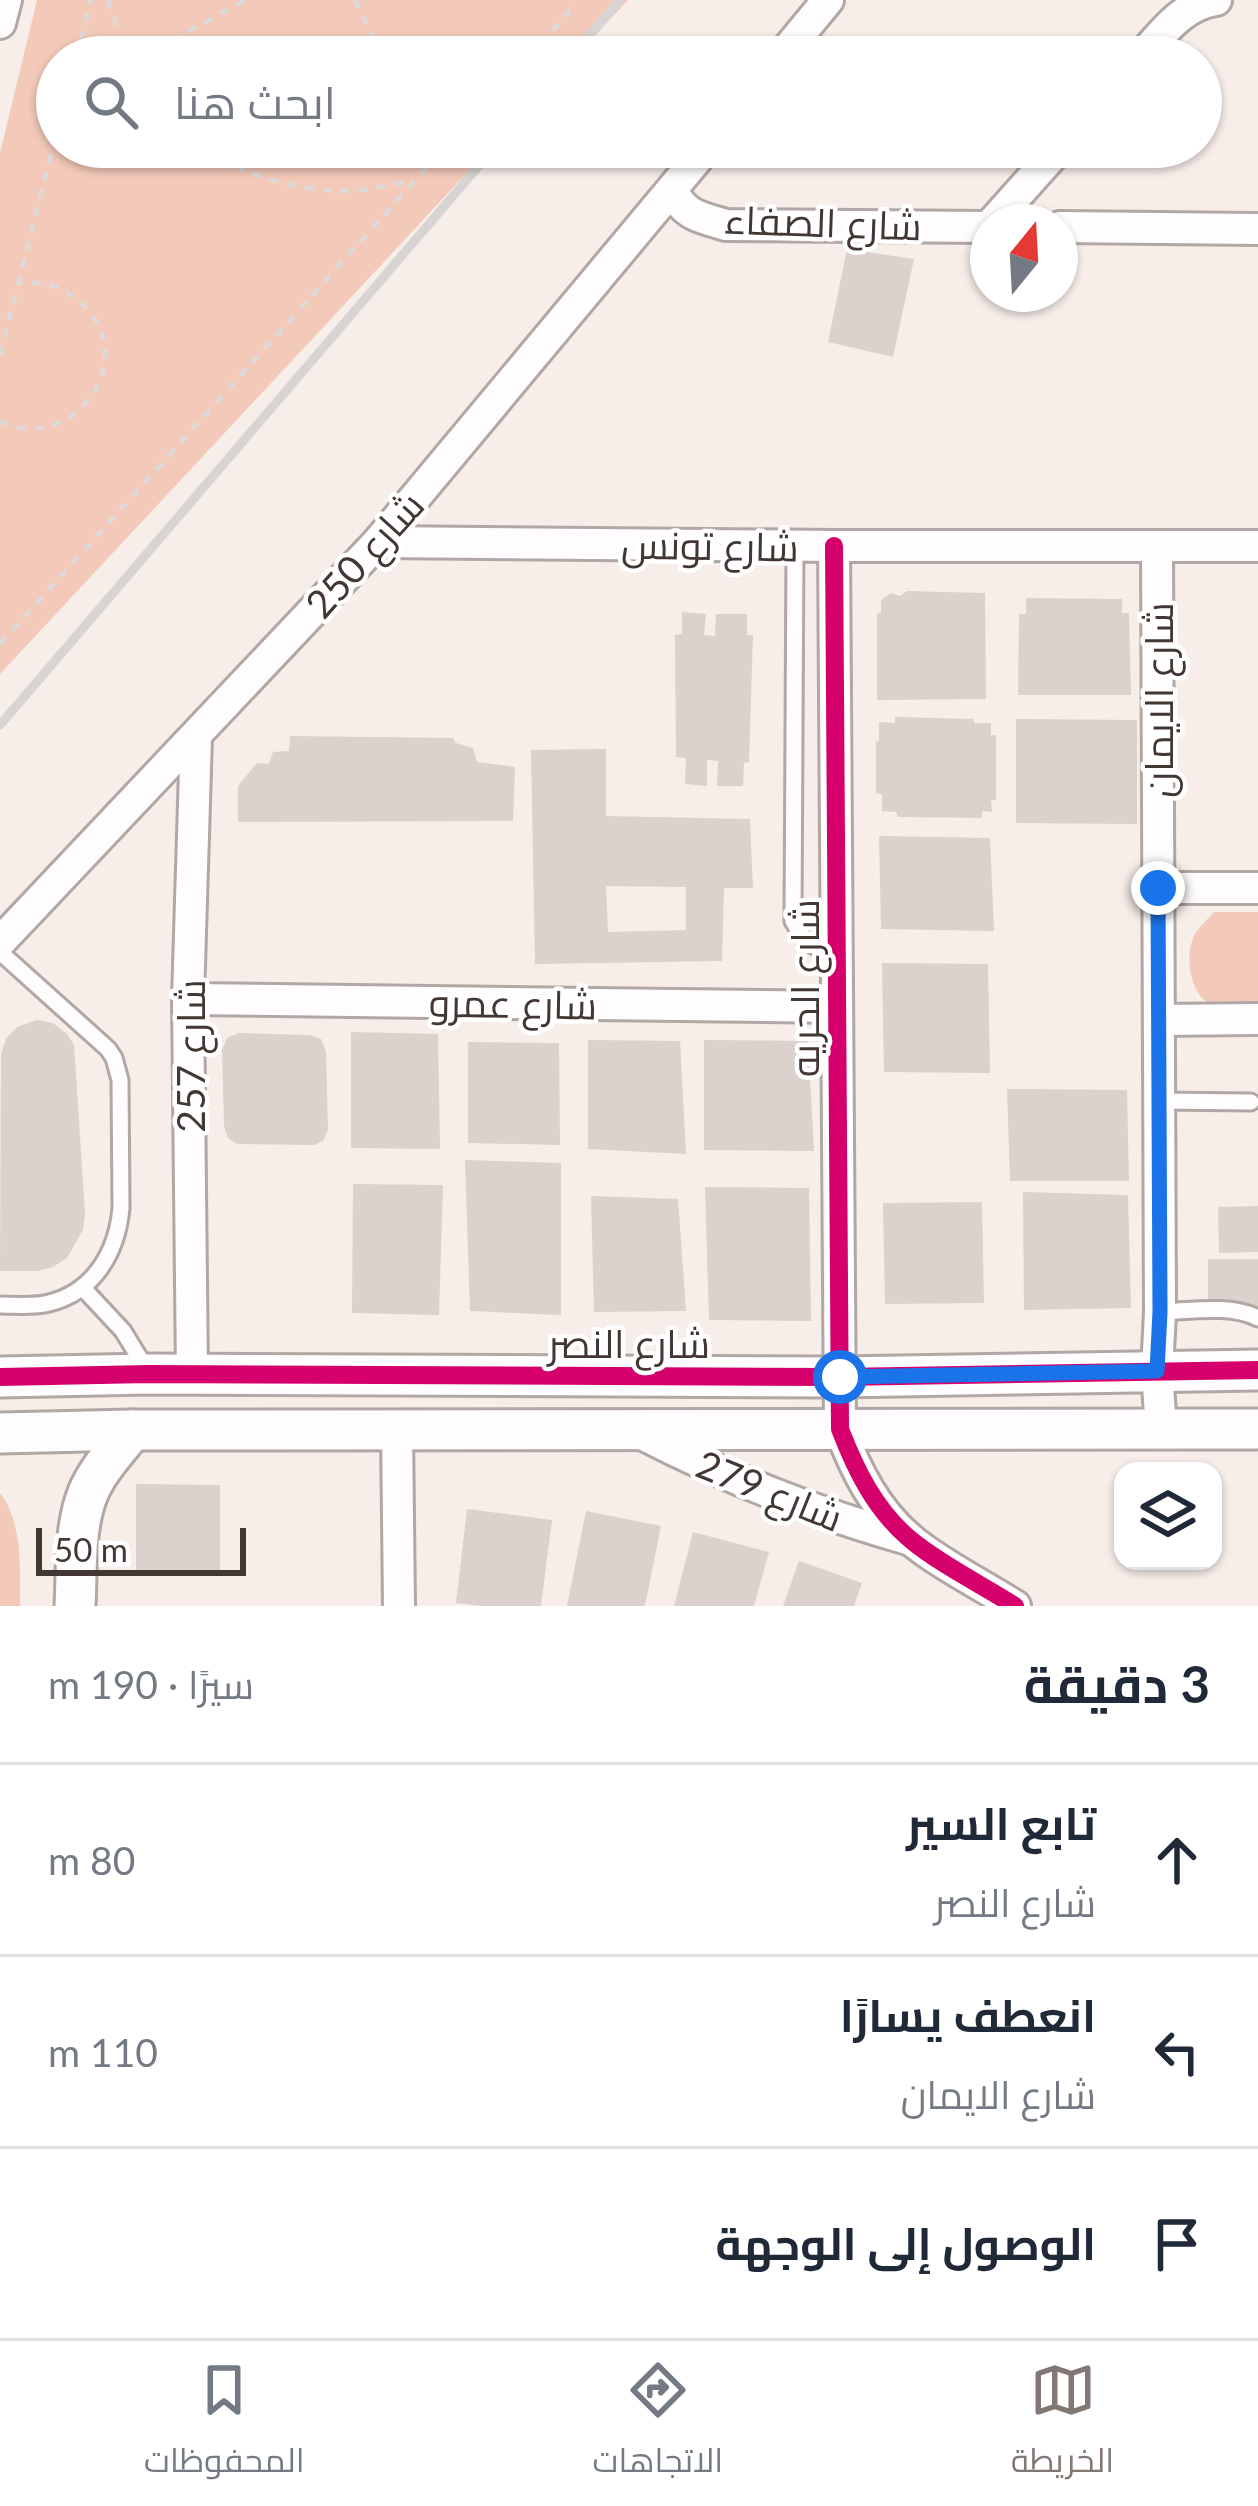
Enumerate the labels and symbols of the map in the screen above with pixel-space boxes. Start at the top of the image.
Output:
street label: شارع الصفاء [723,196,923,253]
north arrow [970,204,1078,312]
street label: شارع 250 [296,482,436,630]
street label: شارع تونس [621,520,799,575]
street label: شارع الايمان [1135,602,1186,798]
route end [1131,861,1185,915]
street label: شارع الحريه [781,899,832,1077]
street label: شارع 257 [167,979,218,1133]
street label: شارع عمرو [429,979,597,1032]
street label: شارع النصر [546,1320,710,1371]
route start [813,1350,867,1404]
street label: شارع 279 [688,1440,850,1545]
scale bar [36,1522,246,1575]

